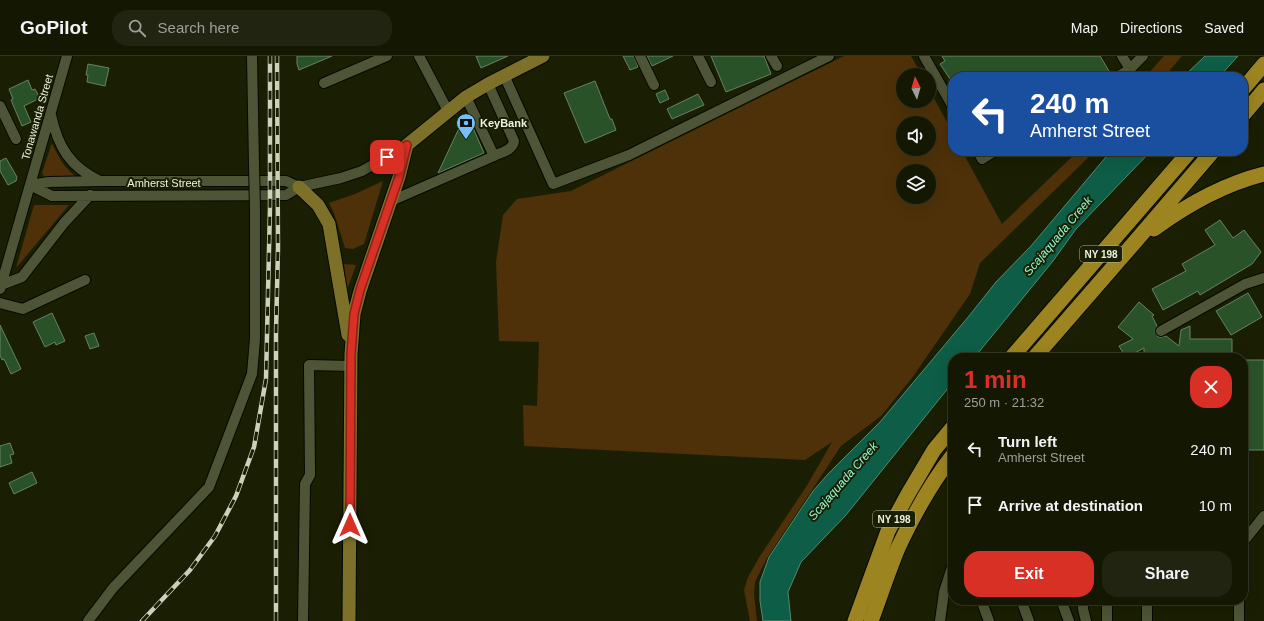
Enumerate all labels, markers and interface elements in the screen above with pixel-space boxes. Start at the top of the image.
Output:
search box [112,10,392,46]
text: GoPilot [20,17,88,38]
icon: search [126,17,148,39]
text: Search here [158,19,239,36]
text: Map [1071,20,1098,36]
text: Directions [1120,20,1182,36]
text: Saved [1204,20,1244,36]
north arrow [896,68,936,108]
map controls [896,68,936,204]
street label: Tonawanda Street [19,73,55,161]
icon: left [964,88,1016,140]
text: 240 m [1030,88,1109,119]
bank icon: KeyBank [455,112,477,140]
button: sound [896,116,936,156]
place label: KeyBank [480,117,528,129]
text: Amherst Street [1030,121,1150,141]
pin [370,140,404,174]
icon: arrive [376,146,398,168]
button: layers [896,164,936,204]
street label: Amherst Street [127,177,201,189]
water label: Scajaquada Creek [1021,193,1096,278]
road number: NY 198 [1080,246,1122,262]
text: 1 min [964,366,1027,393]
button: close [1190,366,1232,408]
text: 250 m · 21:32 [964,395,1044,410]
text: Turn left [998,433,1057,450]
water label: Scajaquada Creek [805,438,881,523]
icon: left [964,438,986,460]
text: 240 m [1190,441,1232,458]
text: Amherst Street [998,450,1085,465]
icon: arrive [964,494,986,516]
text: Arrive at destination [998,497,1143,514]
text: 10 m [1199,497,1232,514]
position arrow [329,504,371,546]
road number: NY 198 [873,511,915,527]
button: Exit [964,551,1094,597]
button: Share [1102,551,1232,597]

